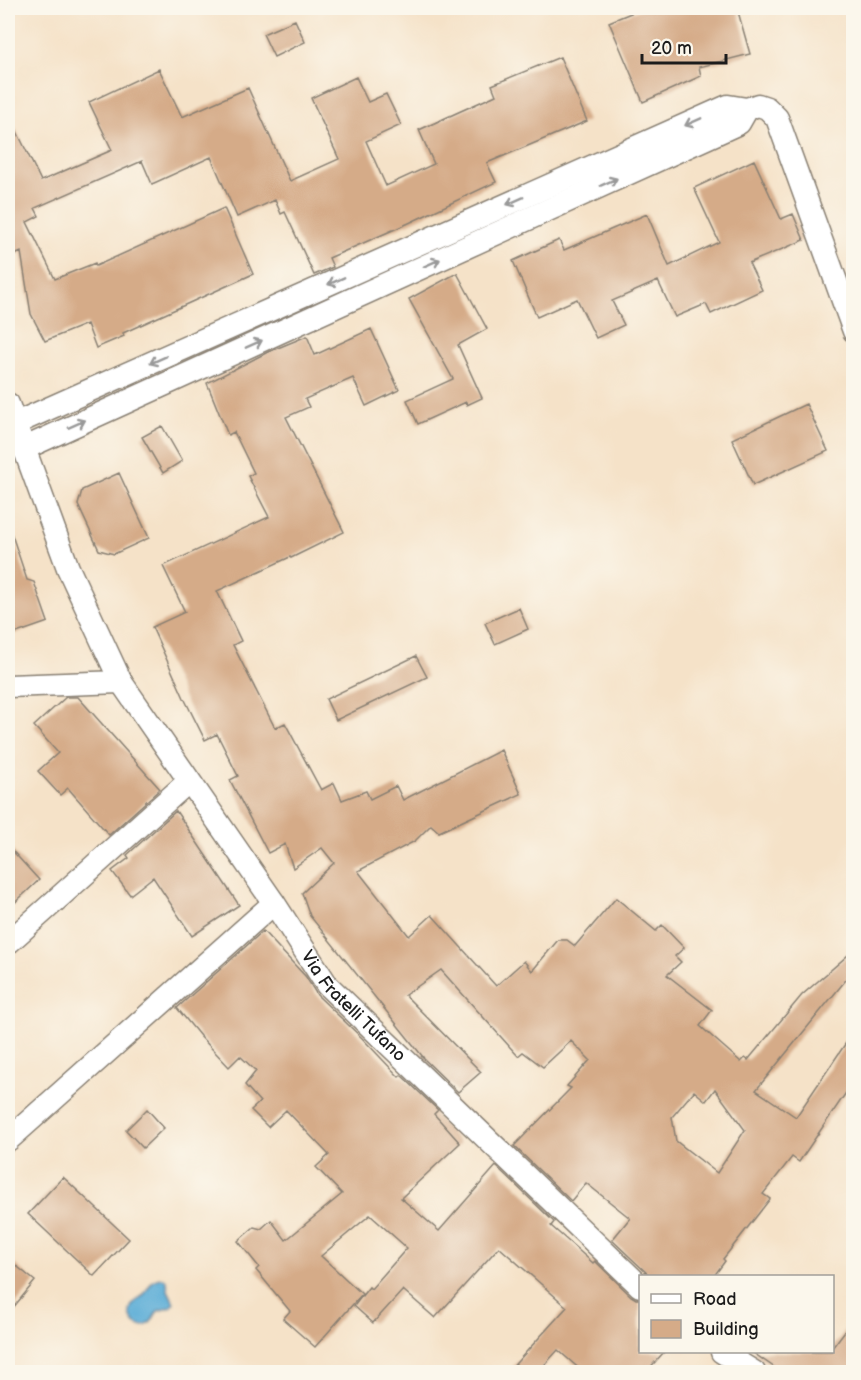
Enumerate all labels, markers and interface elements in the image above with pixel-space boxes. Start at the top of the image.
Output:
scale bar [642,27,726,65]
text: 20 m [651,38,692,59]
one-way arrow [684,116,702,128]
one-way arrow [600,176,618,188]
one-way arrow [506,196,524,207]
one-way arrow [422,257,440,268]
one-way arrow [328,275,346,287]
one-way arrow [245,337,263,349]
one-way arrow [150,355,168,366]
one-way arrow [67,418,85,430]
street label: Via Fratelli Tufano [297,947,410,1066]
legend [639,1275,834,1353]
text: Road [693,1289,737,1310]
text: Building [693,1319,759,1340]

